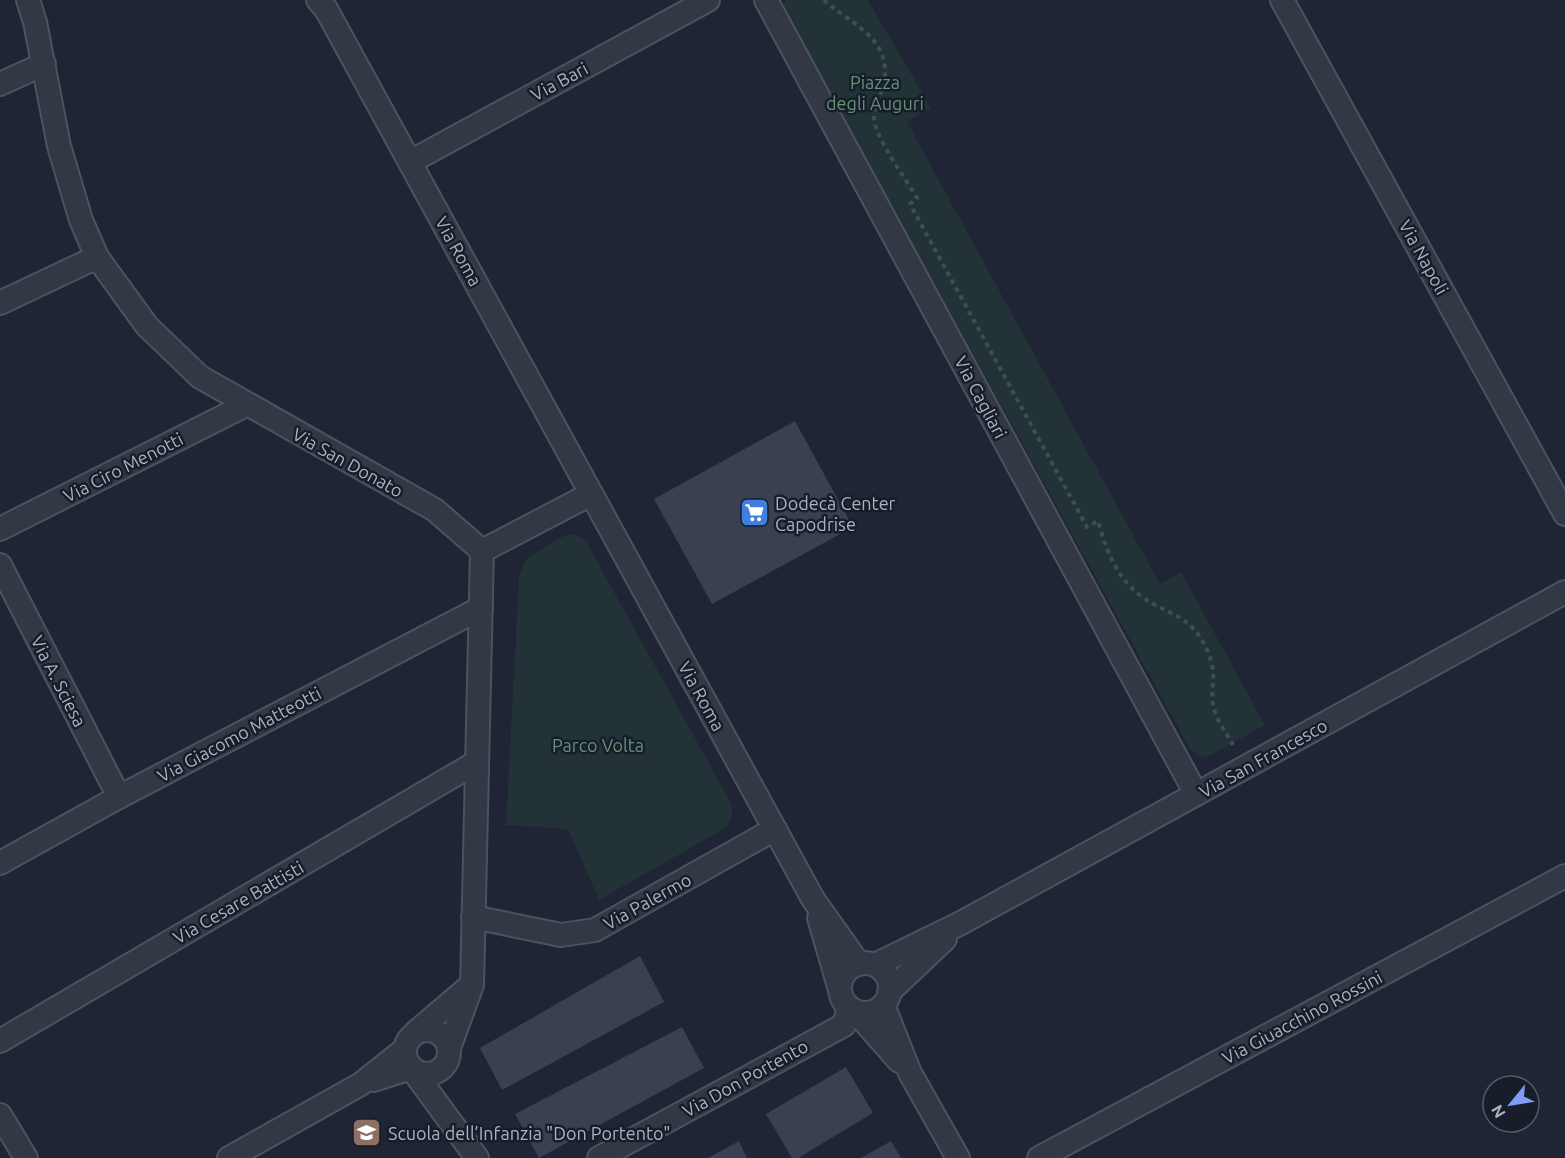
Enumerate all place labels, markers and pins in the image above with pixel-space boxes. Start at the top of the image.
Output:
place label: Dodecà Center Capodrise [775,493,896,534]
supermarket icon: Dodecà Center Capodrise [738,497,770,529]
school or university icon: Scuola dell’Infanzia "Don Portento" [351,1117,383,1149]
place label: Scuola dell’Infanzia "Don Portento" [388,1123,670,1143]

